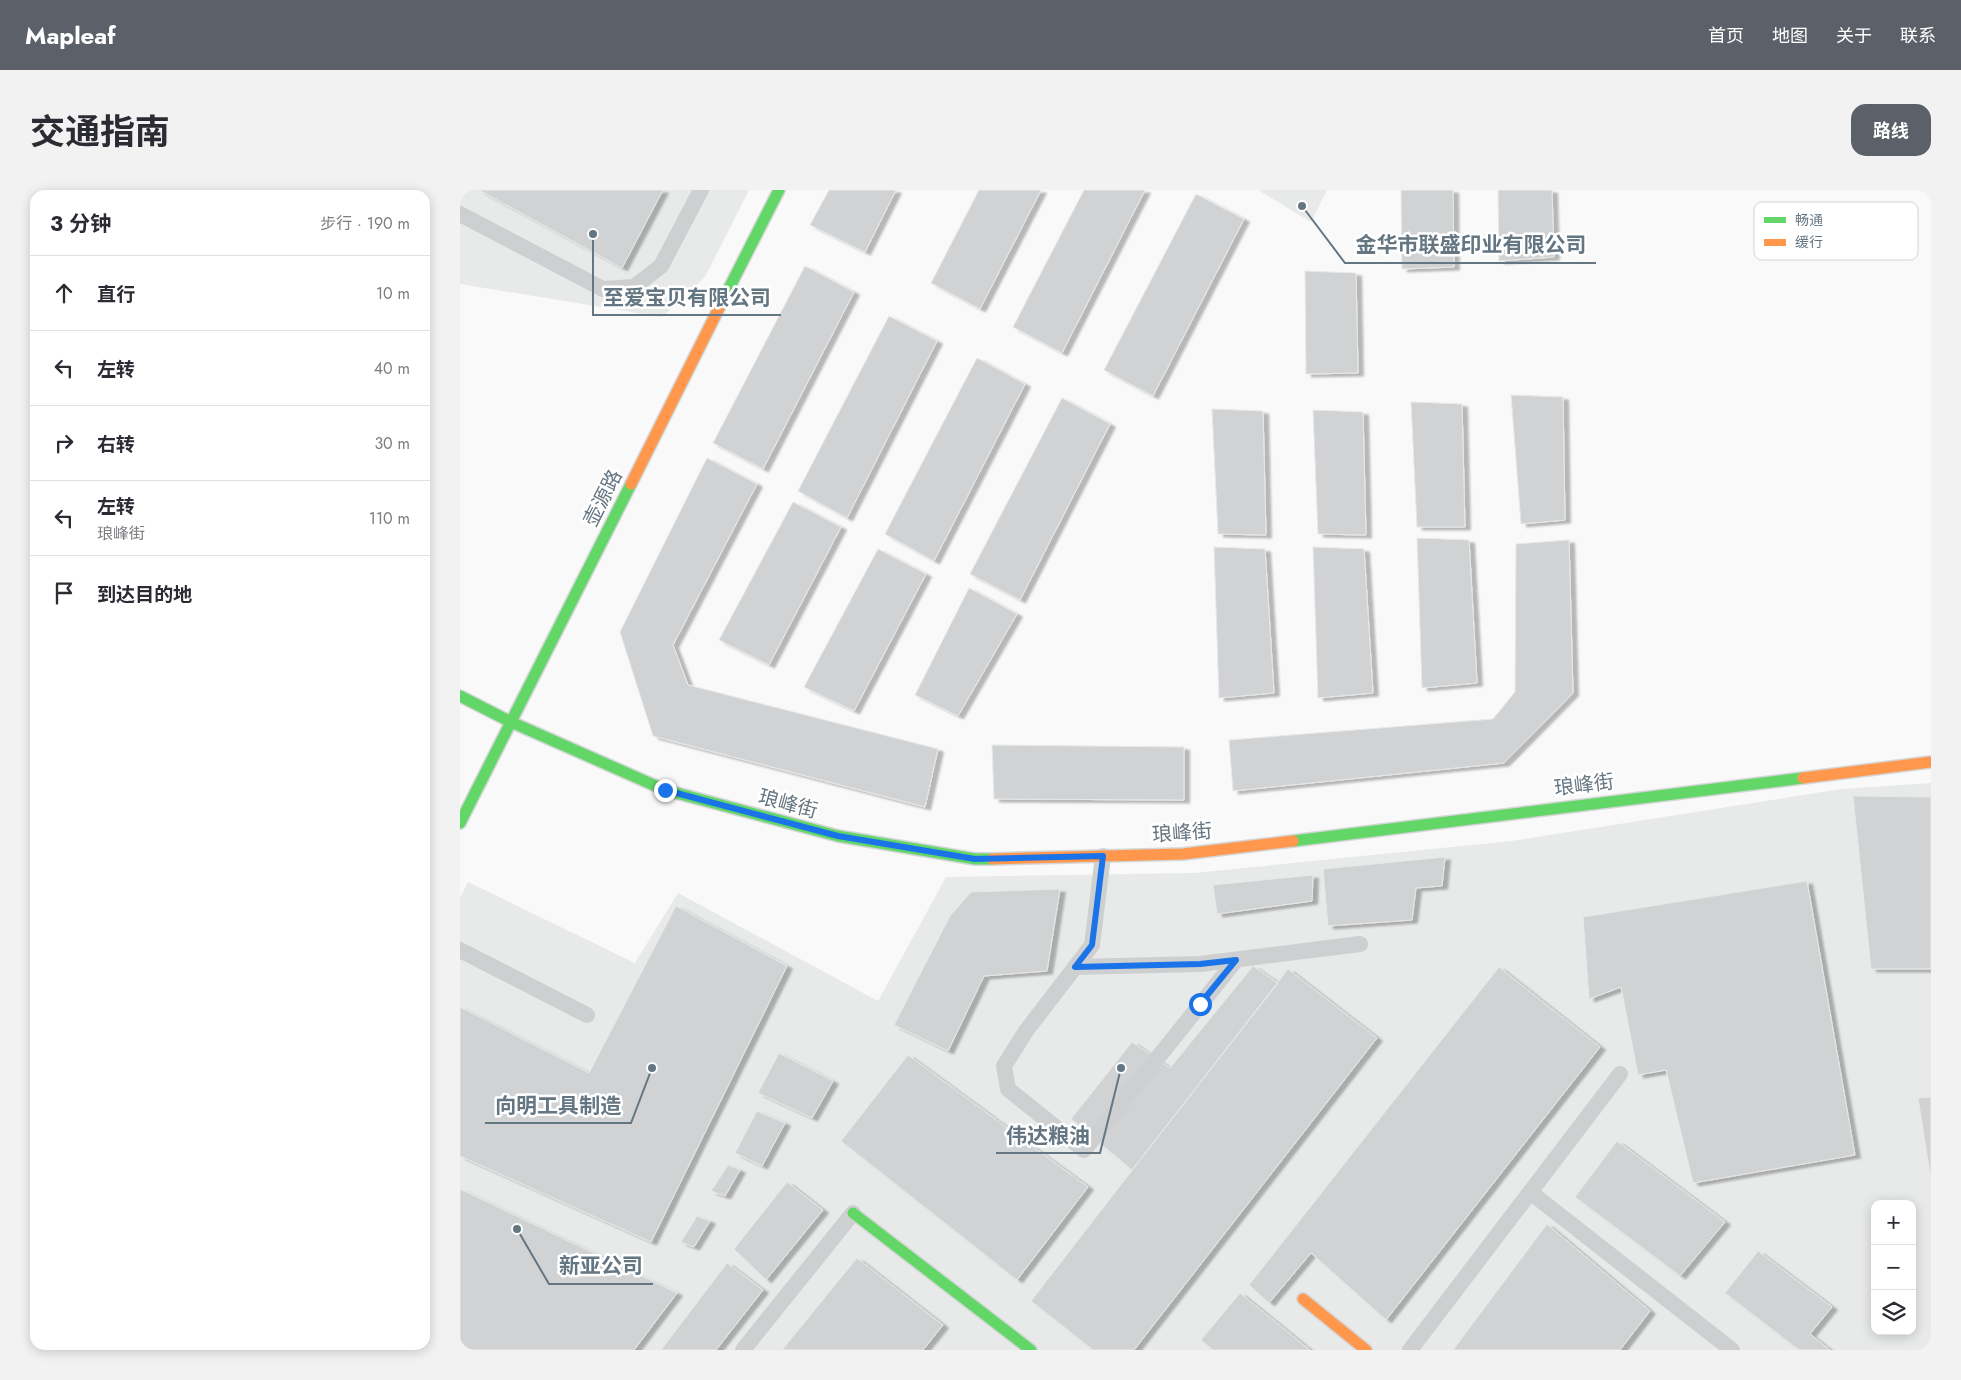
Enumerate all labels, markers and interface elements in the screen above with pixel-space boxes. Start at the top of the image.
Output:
text: Mapleaf [25,18,116,53]
text: 首页 [1708,23,1744,49]
text: 地图 [1772,23,1808,49]
text: 关于 [1836,23,1872,49]
text: 联系 [1900,23,1936,49]
button: 路线 [1851,104,1931,156]
text: 交通指南 [30,107,170,157]
legend [1754,202,1918,260]
text: 3 分钟 [50,209,111,239]
text: 畅通 [1795,210,1823,230]
text: 步行 · 190 m [320,212,410,235]
callout: 金华市联盛印业有限公司 [1345,227,1596,263]
text: 金华市联盛印业有限公司 [1356,230,1587,260]
text: 缓行 [1795,232,1823,252]
icon: ahead [50,279,78,307]
callout: 至爱宝贝有限公司 [593,279,781,315]
text: 直行 [97,281,135,308]
text: 10 m [376,282,410,305]
text: 至爱宝贝有限公司 [603,283,771,313]
icon: left [50,354,78,382]
text: 左转 [97,356,135,383]
text: 40 m [374,357,410,380]
icon: right [50,429,78,457]
text: 右转 [97,431,135,458]
text: 30 m [374,432,410,455]
street label: 壶源路 [576,465,630,531]
text: 左转 [97,493,135,520]
icon: left [50,504,78,532]
text: 110 m [369,507,410,530]
text: 琅峰街 [97,522,145,545]
icon: arrive [50,579,78,607]
text: 到达目的地 [97,581,192,608]
street label: 琅峰街 [1552,767,1616,803]
route end [654,779,677,802]
street label: 琅峰街 [755,782,821,826]
street label: 琅峰街 [1151,816,1213,850]
route start [1189,993,1212,1016]
callout: 向明工具制造 [485,1087,631,1123]
text: 向明工具制造 [495,1091,621,1121]
callout: 伟达粮油 [996,1117,1100,1153]
text: 伟达粮油 [1006,1121,1090,1151]
map controls [1871,1200,1916,1335]
button: + [1871,1200,1916,1245]
button: − [1871,1245,1916,1290]
callout: 新亚公司 [549,1248,653,1284]
text: 新亚公司 [559,1251,643,1281]
button: layers [1871,1290,1916,1335]

